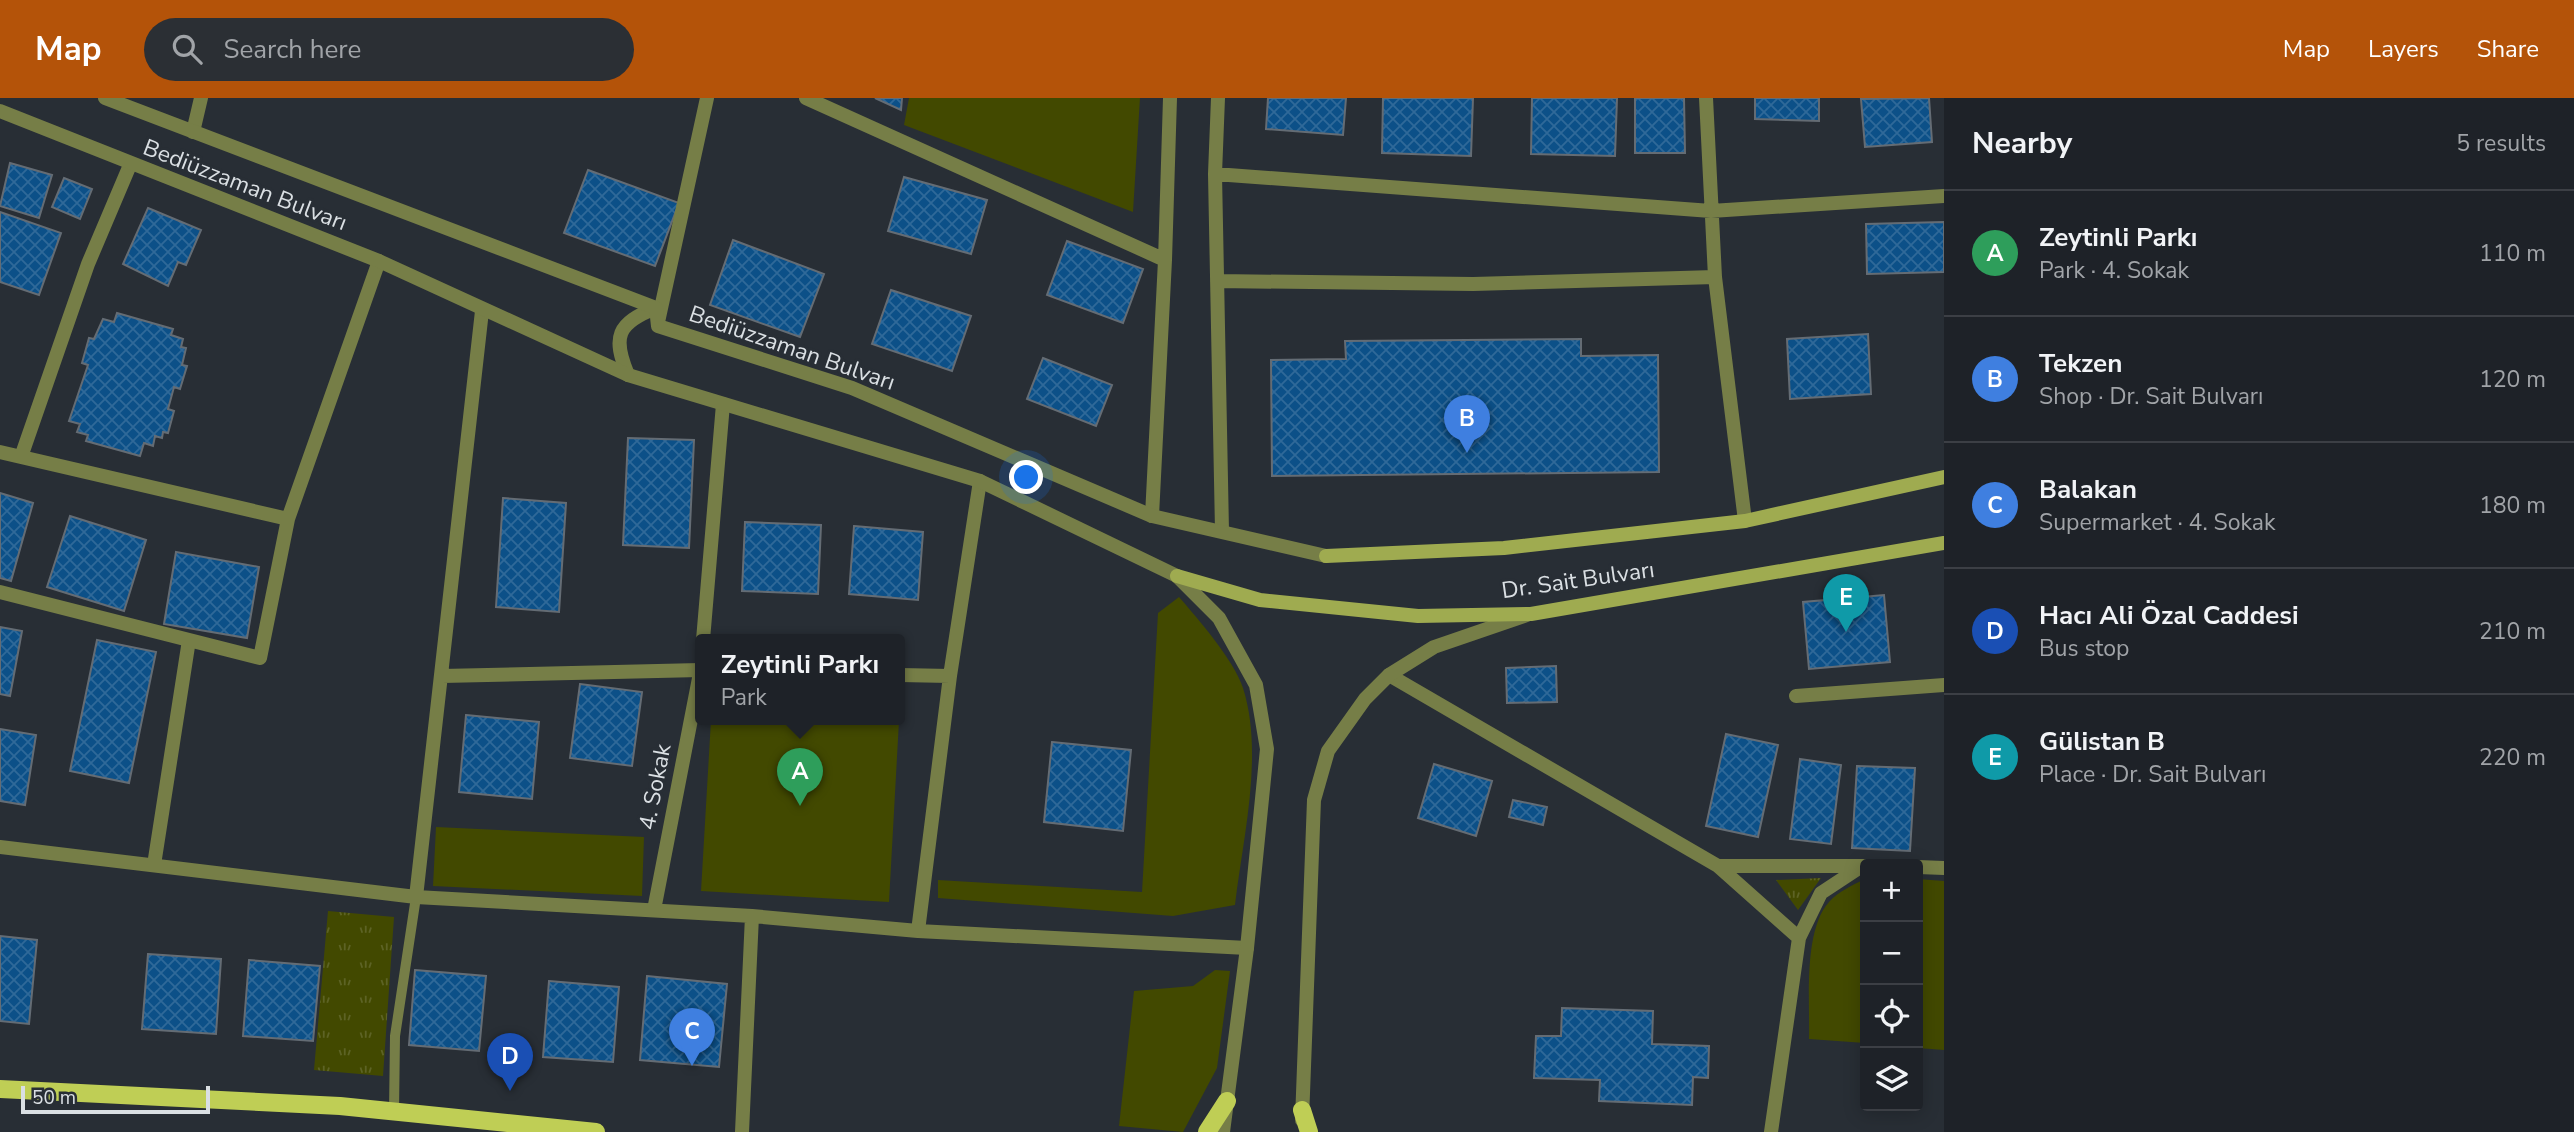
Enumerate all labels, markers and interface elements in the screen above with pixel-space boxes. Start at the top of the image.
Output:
search box [144,18,634,81]
text: Map [35,27,102,72]
icon: search [168,30,206,68]
text: Search here [224,32,361,67]
text: Map [2283,33,2330,65]
text: Layers [2368,33,2439,65]
text: Share [2477,33,2539,65]
text: Nearby [1972,123,2072,164]
text: 5 results [2456,128,2546,159]
street label: Bediüzzaman Bulvarı [139,132,351,238]
text: Zeytinli Parkı [2039,220,2197,255]
text: A [1986,238,2004,269]
text: 110 m [2479,238,2546,269]
text: Park · 4. Sokak [2039,255,2189,286]
street label: Bediüzzaman Bulvarı [685,298,899,398]
text: Tekzen [2039,346,2122,381]
text: B [1987,364,2003,395]
text: 120 m [2479,364,2546,395]
text: Shop · Dr. Sait Bulvarı [2039,381,2263,412]
pin: B [1444,395,1490,453]
your location [1009,460,1043,494]
text: Balakan [2039,472,2137,507]
text: C [1987,490,2003,521]
text: 180 m [2479,490,2546,521]
text: Supermarket · 4. Sokak [2039,507,2276,538]
street label: Dr. Sait Bulvarı [1500,554,1656,606]
pin: E [1823,574,1869,632]
text: Hacı Ali Özal Caddesi [2039,598,2299,633]
text: D [1986,616,2004,647]
text: 210 m [2479,616,2546,647]
text: Bus stop [2039,633,2130,664]
popup [695,634,905,725]
text: Zeytinli Parkı [721,647,879,682]
text: Park [721,682,767,713]
text: Gülistan B [2039,724,2165,759]
street label: 4. Sokak [631,741,679,833]
text: E [1988,742,2002,773]
text: 220 m [2479,742,2546,773]
pin: A [777,748,823,806]
text: Place · Dr. Sait Bulvarı [2039,759,2266,790]
map controls [1860,859,1923,1111]
button: + [1860,859,1923,922]
button: − [1860,922,1923,985]
button: locate [1860,985,1923,1048]
pin: C [669,1008,715,1066]
pin: D [487,1033,533,1091]
button: layers [1860,1048,1923,1111]
scale bar [21,1083,210,1115]
text: 50 m [32,1085,76,1111]

